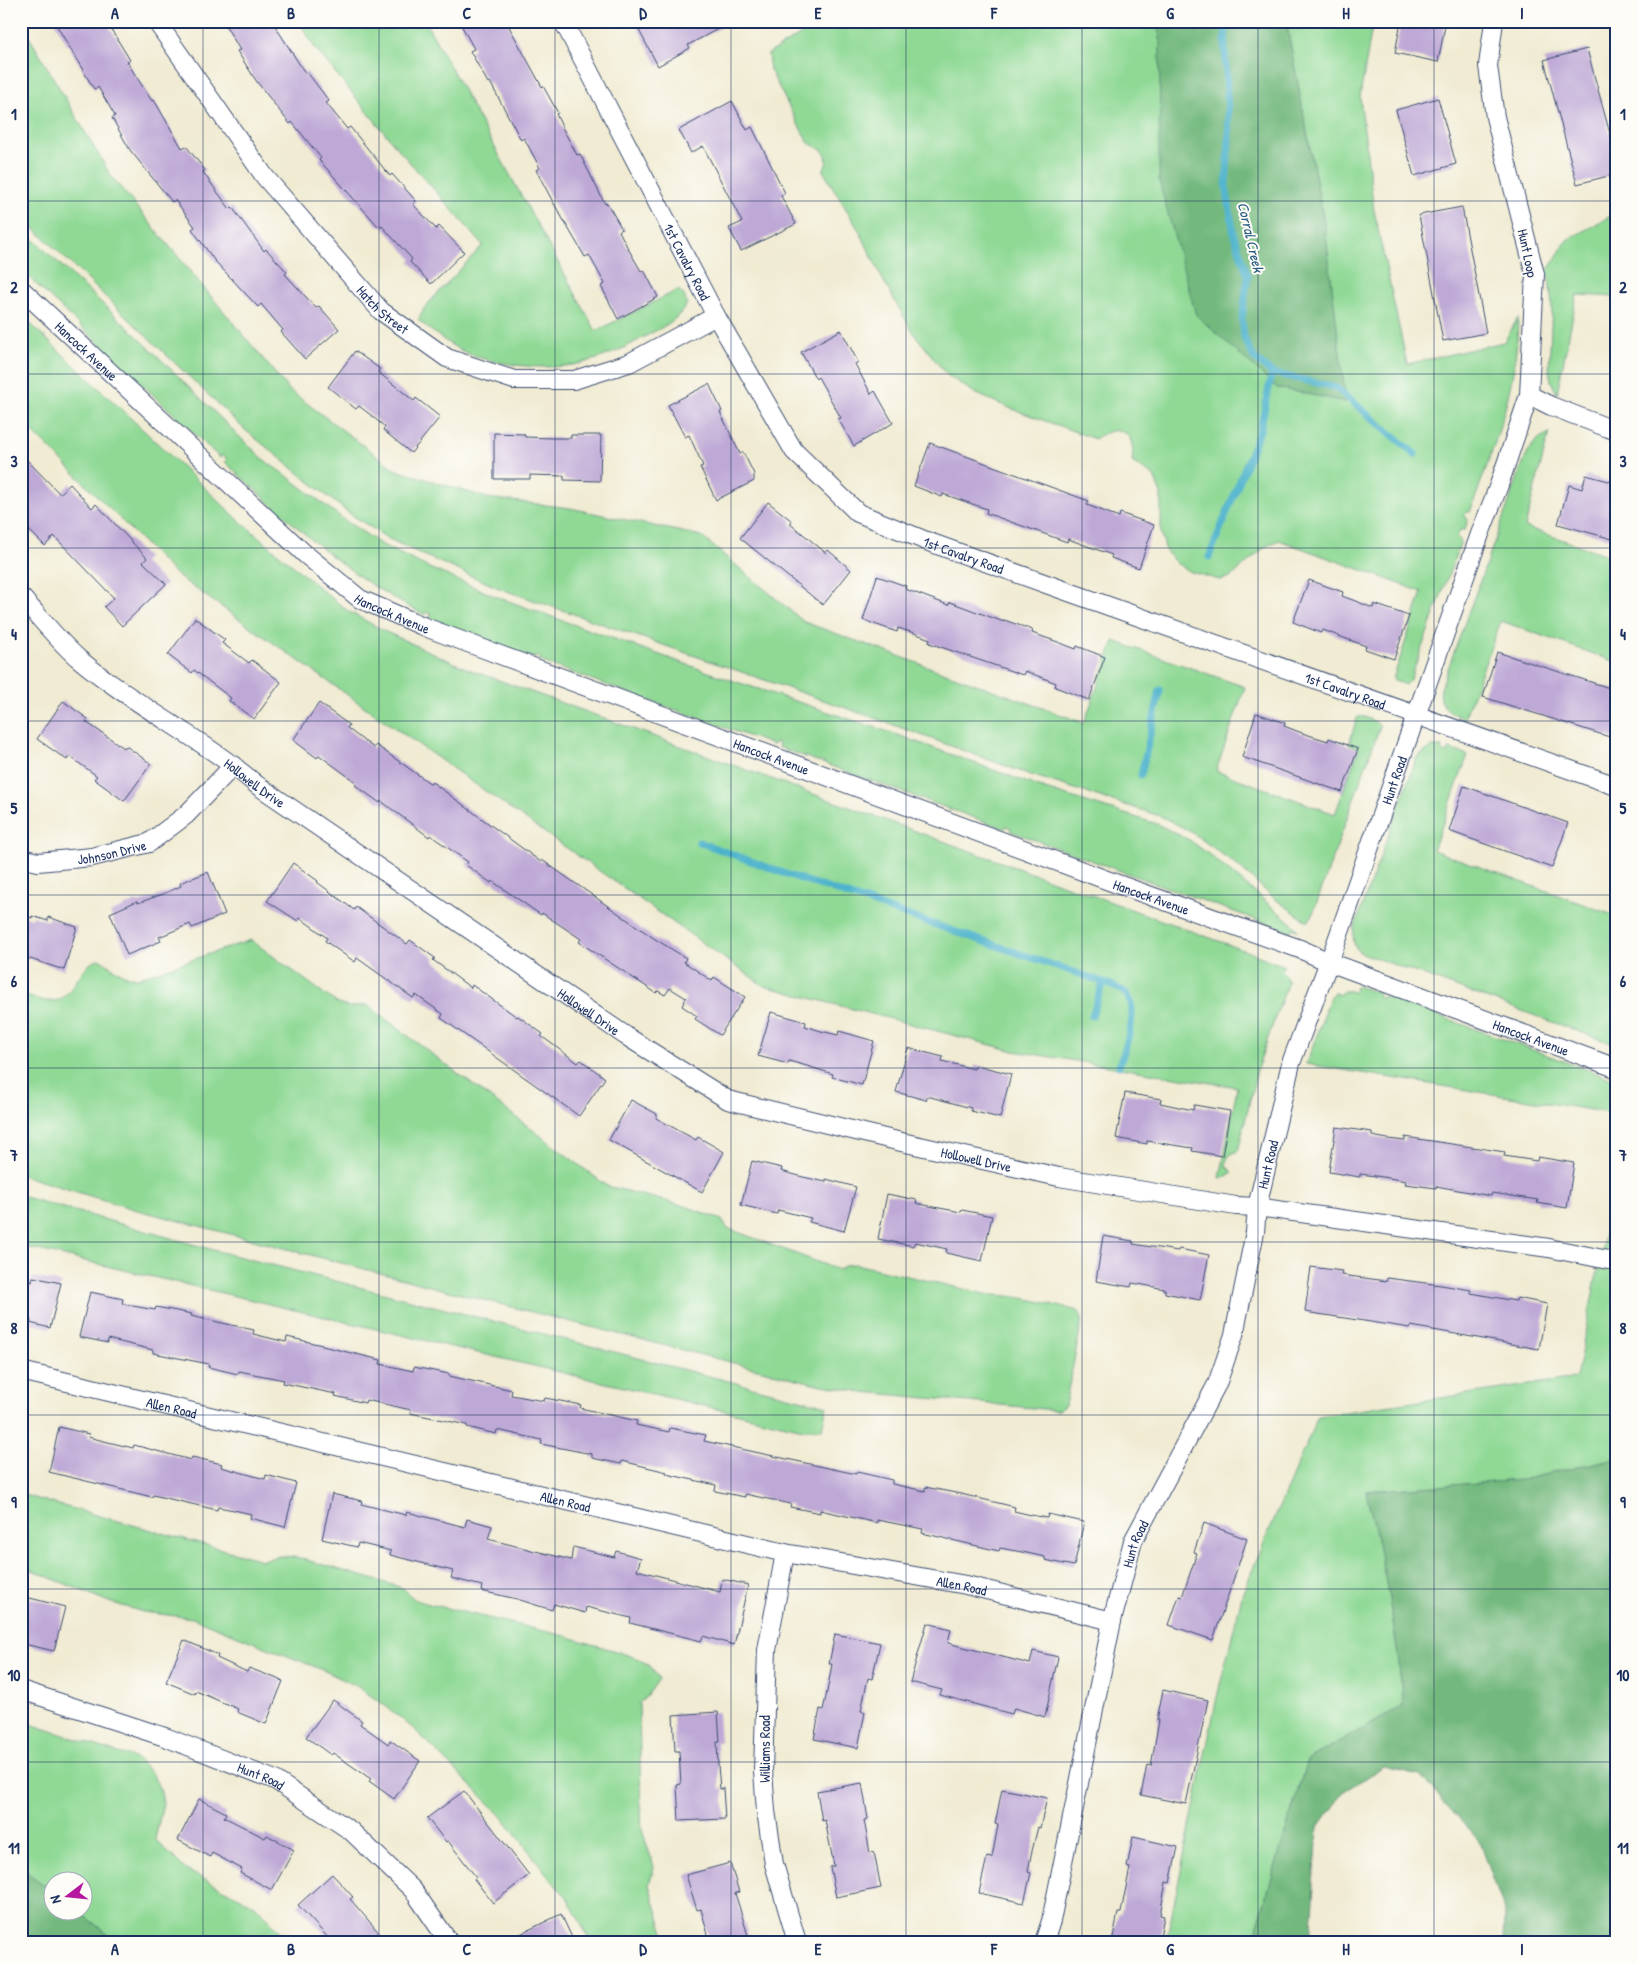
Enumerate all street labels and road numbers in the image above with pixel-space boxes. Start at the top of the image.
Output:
street label: 1st Cavalry Road [660,220,716,304]
street label: Hunt Loop [1513,227,1542,279]
street label: Hatch Street [353,281,413,338]
street label: Hancock Avenue [51,316,123,385]
street label: 1st Cavalry Road [921,531,1007,578]
street label: Hancock Avenue [351,589,433,638]
street label: 1st Cavalry Road [1303,667,1389,713]
street label: Hancock Avenue [731,733,813,779]
street label: Hollowell Drive [221,753,290,811]
street label: Hunt Road [1376,753,1411,807]
street label: Johnson Drive [76,834,148,868]
street label: Hancock Avenue [1111,874,1192,919]
street label: Hollowell Drive [554,983,625,1039]
street label: Hancock Avenue [1491,1014,1572,1060]
street label: Hunt Road [1252,1137,1282,1191]
street label: Hollowell Drive [939,1142,1014,1176]
street label: Allen Road [145,1392,199,1422]
street label: Allen Road [539,1486,593,1516]
street label: Hunt Road [1117,1516,1152,1569]
street label: Allen Road [935,1570,989,1599]
street label: Williams Road [755,1715,774,1783]
street label: Hunt Road [235,1757,289,1794]

